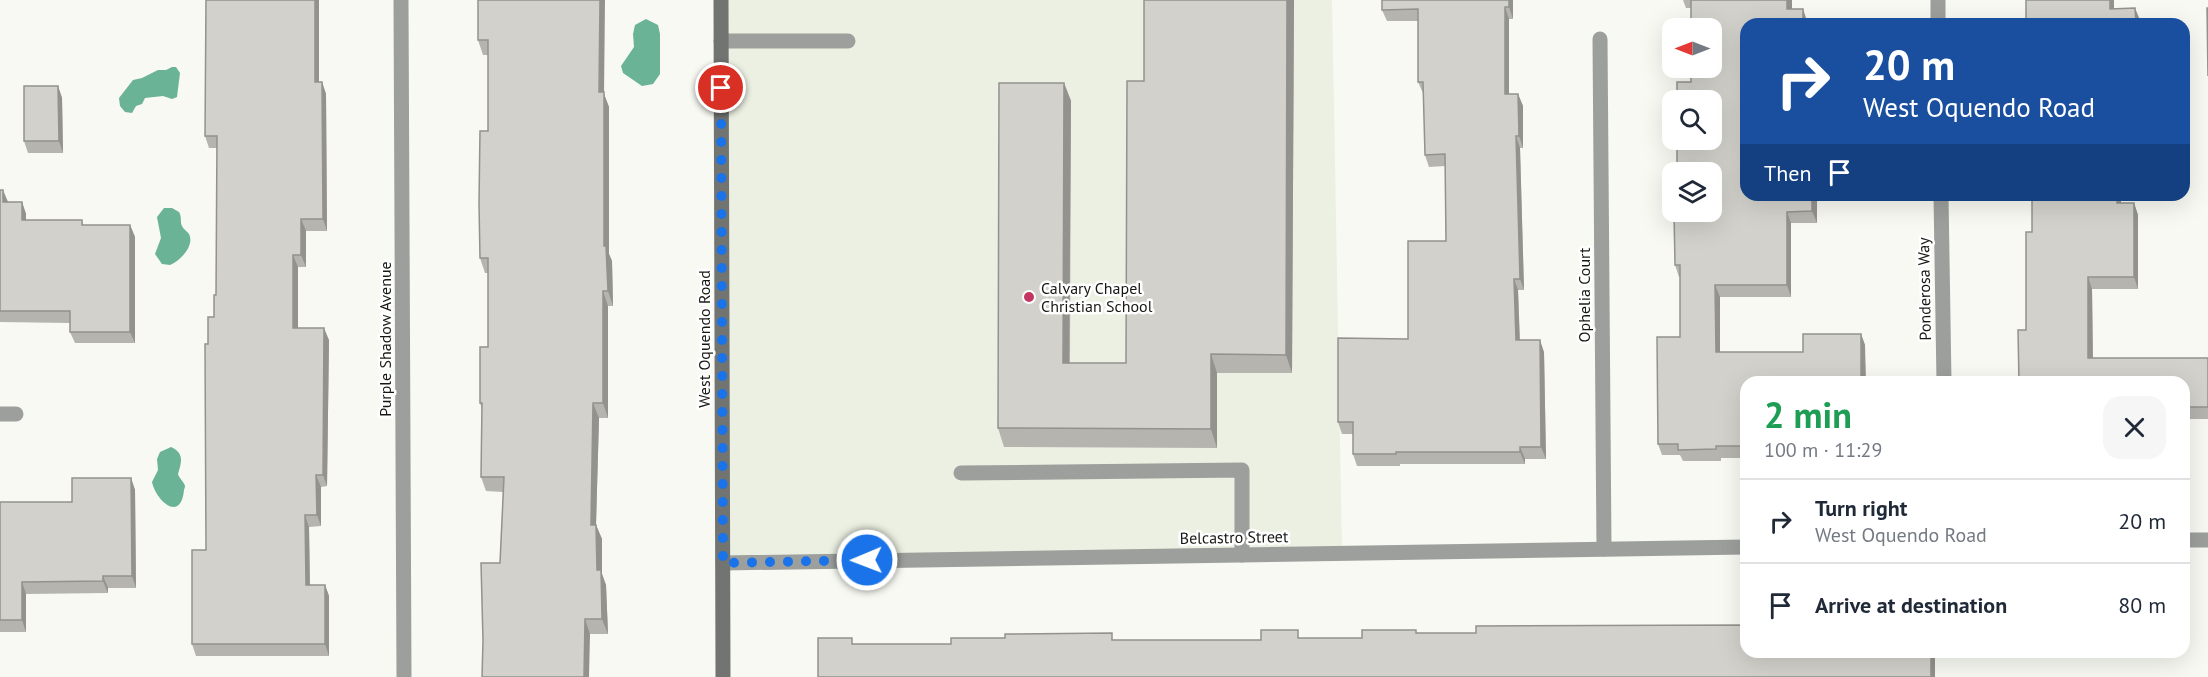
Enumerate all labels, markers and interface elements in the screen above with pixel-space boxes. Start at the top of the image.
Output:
north arrow [1662,18,1722,78]
map controls [1662,18,1722,222]
text: 20 m [1863,37,1955,92]
icon: right [1764,42,1842,120]
pin [695,62,746,113]
icon: arrive [704,71,737,104]
button: search [1662,90,1722,150]
text: West Oquendo Road [1863,90,2095,124]
icon: arrive [1823,156,1856,189]
text: Then [1764,159,1811,187]
button: layers [1662,162,1722,222]
street label: Ponderosa Way [1913,237,1935,341]
street label: Ophelia Court [1574,247,1594,342]
street label: Purple Shadow Avenue [375,261,395,417]
street label: West Oquendo Road [694,270,714,408]
place label: Calvary Chapel Christian School [1041,278,1153,316]
marker: Calvary Chapel Christian School [1022,290,1036,304]
text: 2 min [1764,391,1852,438]
button: close [2103,396,2166,459]
text: 100 m · 11:29 [1764,437,1882,463]
text: Turn right [1815,494,1907,522]
icon: right [1764,505,1797,538]
text: 20 m [2118,507,2166,535]
text: West Oquendo Road [1815,522,1987,548]
street label: Belcastro Street [1180,526,1289,548]
position arrow [835,528,899,592]
icon: arrive [1764,589,1797,622]
text: Arrive at destination [1815,591,2007,619]
text: 80 m [2118,591,2166,619]

